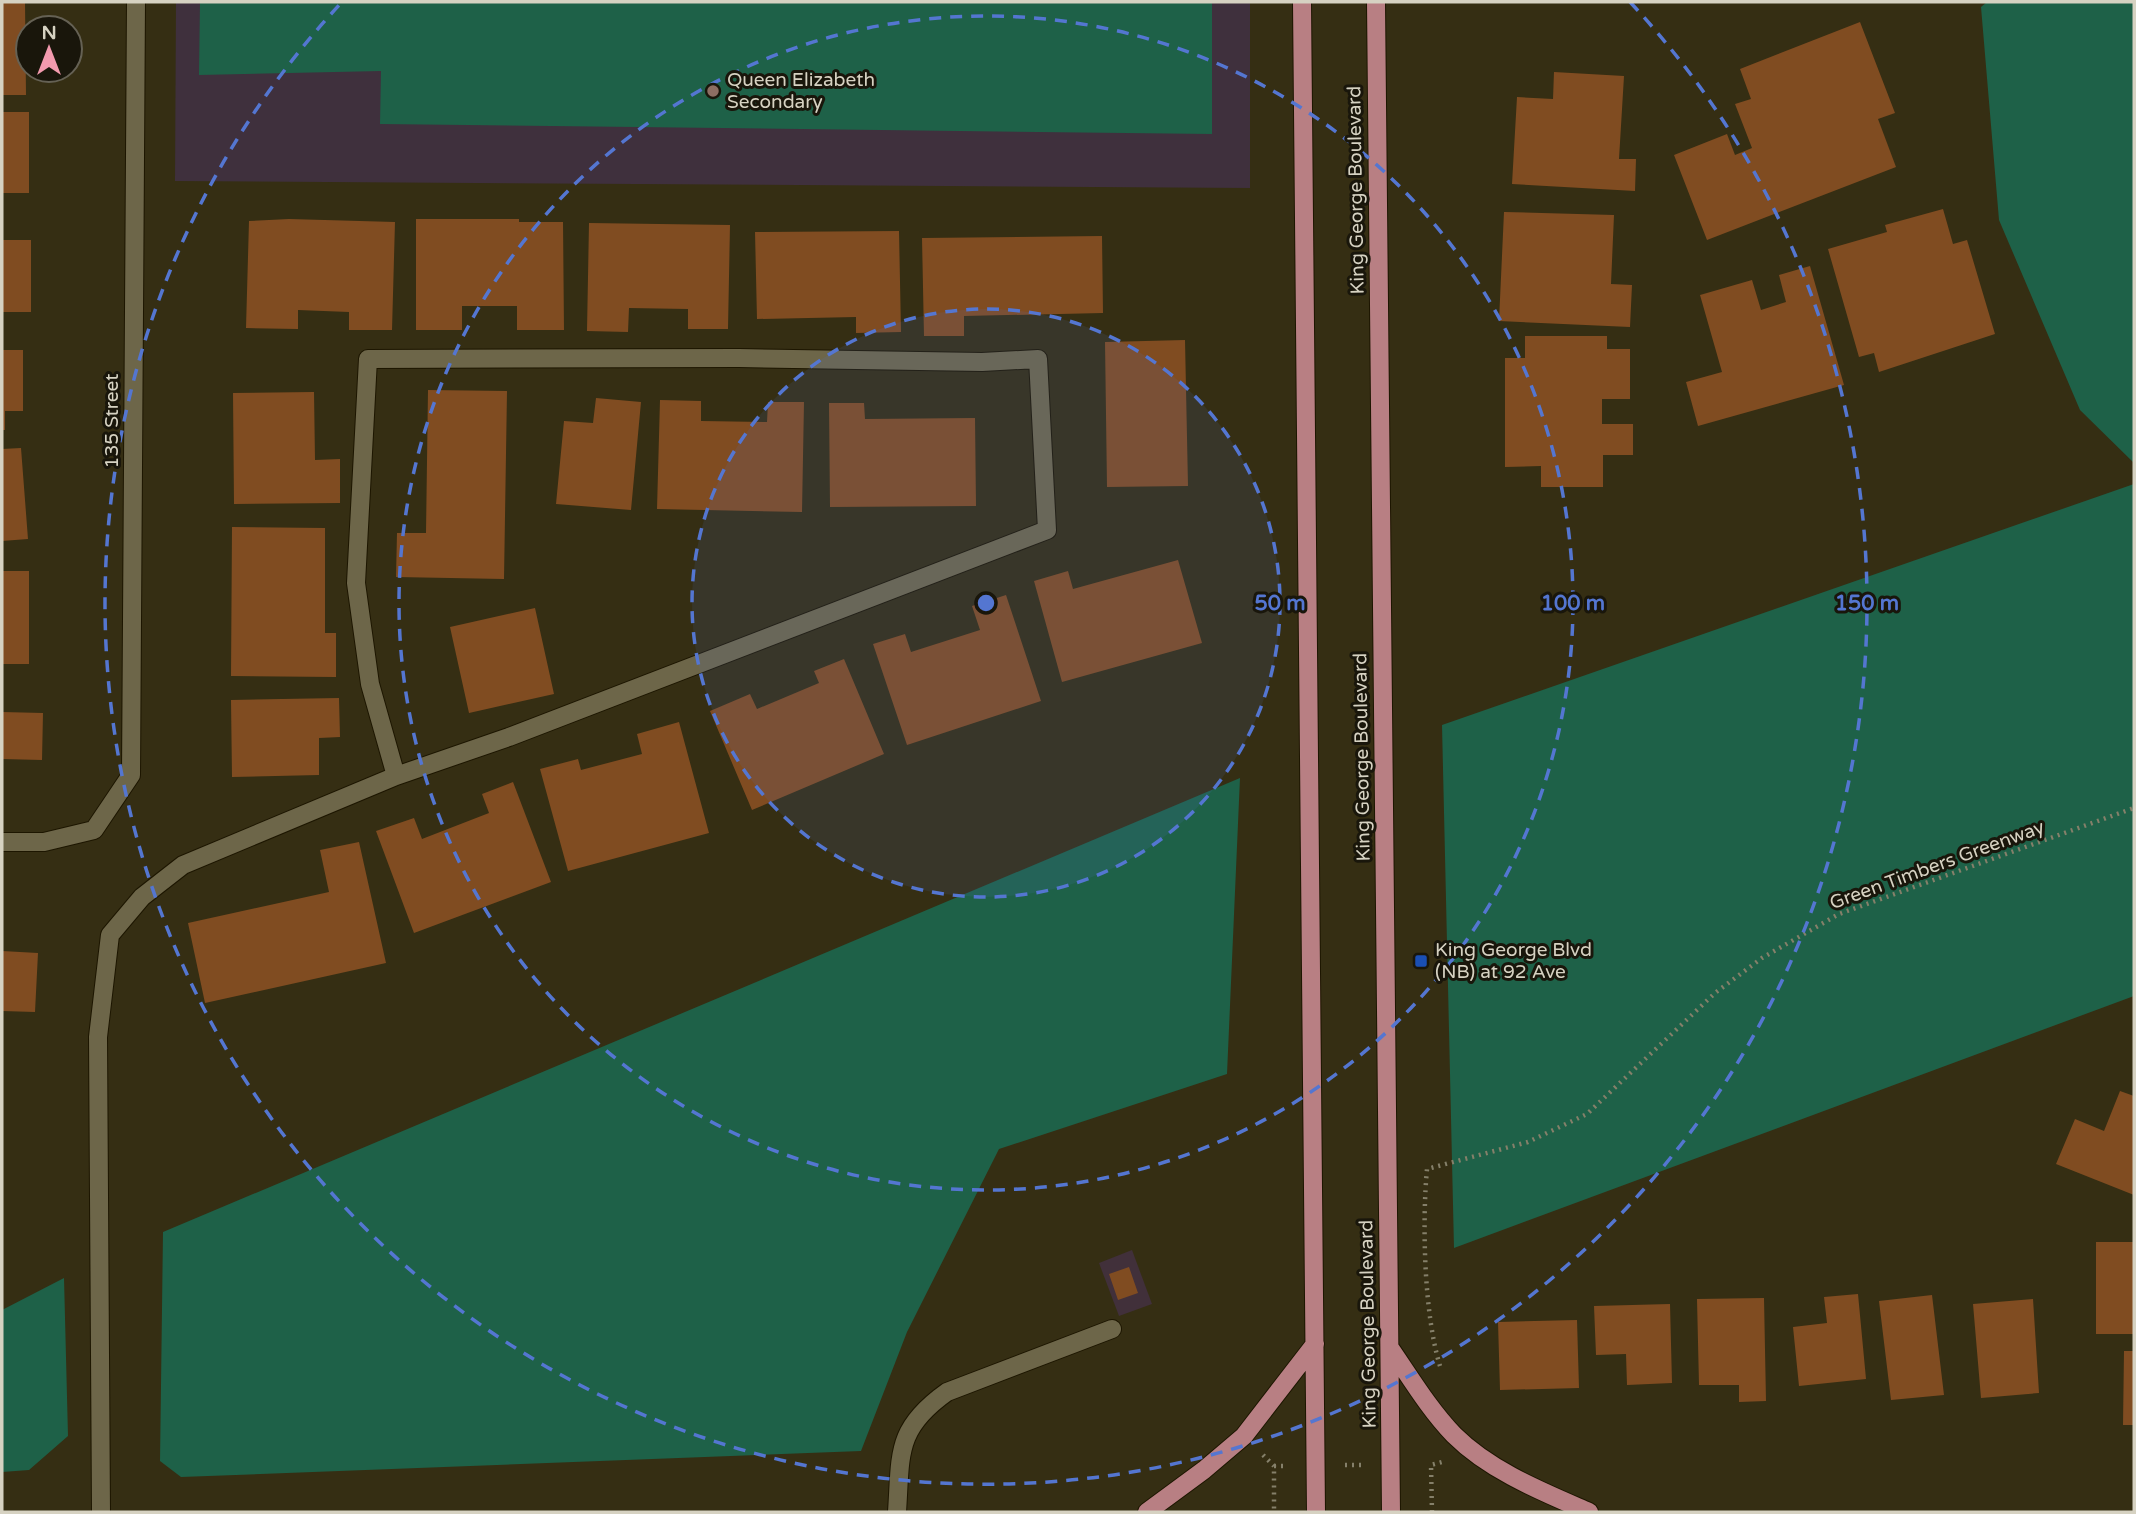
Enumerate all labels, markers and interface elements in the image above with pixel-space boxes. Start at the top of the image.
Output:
north arrow [14,14,84,84]
text: N [41,22,57,44]
place label: Queen Elizabeth Secondary [727,69,875,113]
marker: Queen Elizabeth Secondary [705,83,721,99]
street label: King George Boulevard [1343,86,1369,294]
street label: 135 Street [101,373,123,469]
centre of rings [974,591,998,615]
text: 50 m [1254,591,1306,616]
text: 100 m [1541,591,1605,616]
text: 150 m [1835,591,1899,616]
street label: King George Boulevard [1349,653,1375,861]
street label: Green Timbers Greenway [1827,816,2047,914]
place label: King George Blvd (NB) at 92 Ave [1435,939,1592,983]
marker: King George Blvd (NB) at 92 Ave [1413,953,1429,969]
street label: King George Boulevard [1355,1220,1381,1428]

